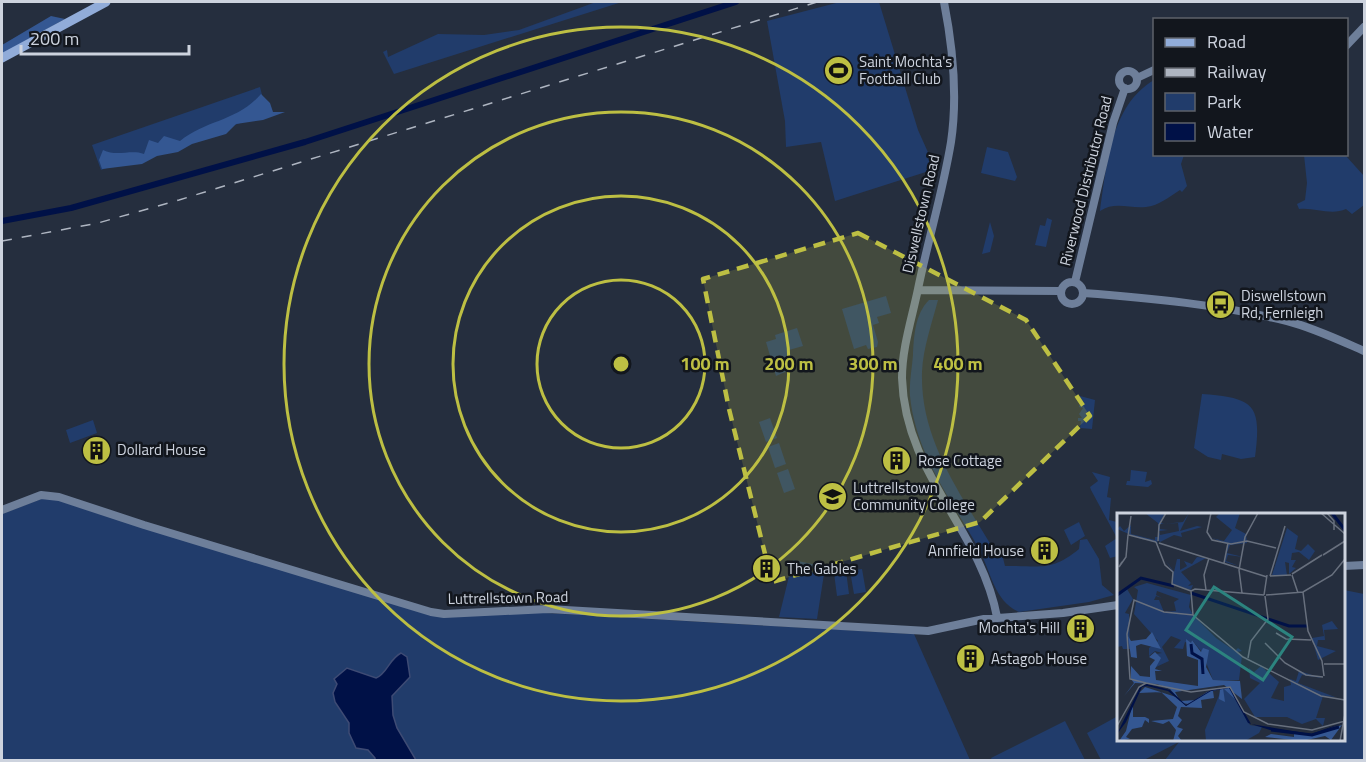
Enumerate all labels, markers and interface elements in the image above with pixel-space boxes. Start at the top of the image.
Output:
scale bar [21,18,189,56]
legend [1153,18,1348,156]
text: 200 m [30,25,79,52]
text: Road [1207,28,1246,55]
place label: Saint Mochta's Football Club [859,50,952,90]
sports icon: Saint Mochta's Football Club [822,55,854,87]
text: Railway [1207,58,1267,85]
text: Park [1207,88,1242,115]
street label: Riverwood Distributor Road [1053,93,1118,268]
text: Water [1207,118,1253,145]
street label: Diswellstown Road [896,152,945,275]
place label: Diswellstown Rd, Fernleigh [1241,284,1326,324]
bus stop icon: Diswellstown Rd, Fernleigh [1204,289,1236,321]
text: 100 m [680,350,730,377]
text: 200 m [764,350,814,377]
text: 300 m [848,350,898,377]
text: 400 m [933,350,983,377]
centre of rings [611,354,631,374]
building icon: Dollard House [80,434,112,466]
place label: Dollard House [117,438,206,461]
building icon: Rose Cottage [881,445,913,477]
place label: Rose Cottage [918,449,1002,472]
place label: Luttrellstown Community College [853,476,975,516]
school or university icon: Luttrellstown Community College [816,481,848,513]
inset map [1117,513,1345,741]
building icon: Annfield House [1029,535,1061,567]
place label: Annfield House [928,539,1024,562]
building icon: The Gables [750,553,782,585]
place label: The Gables [787,557,857,580]
street label: Luttrellstown Road [448,585,568,610]
building icon: Mochta's Hill [1065,612,1097,644]
place label: Mochta's Hill [979,616,1060,639]
building icon: Astagob House [954,643,986,675]
place label: Astagob House [991,647,1087,670]

